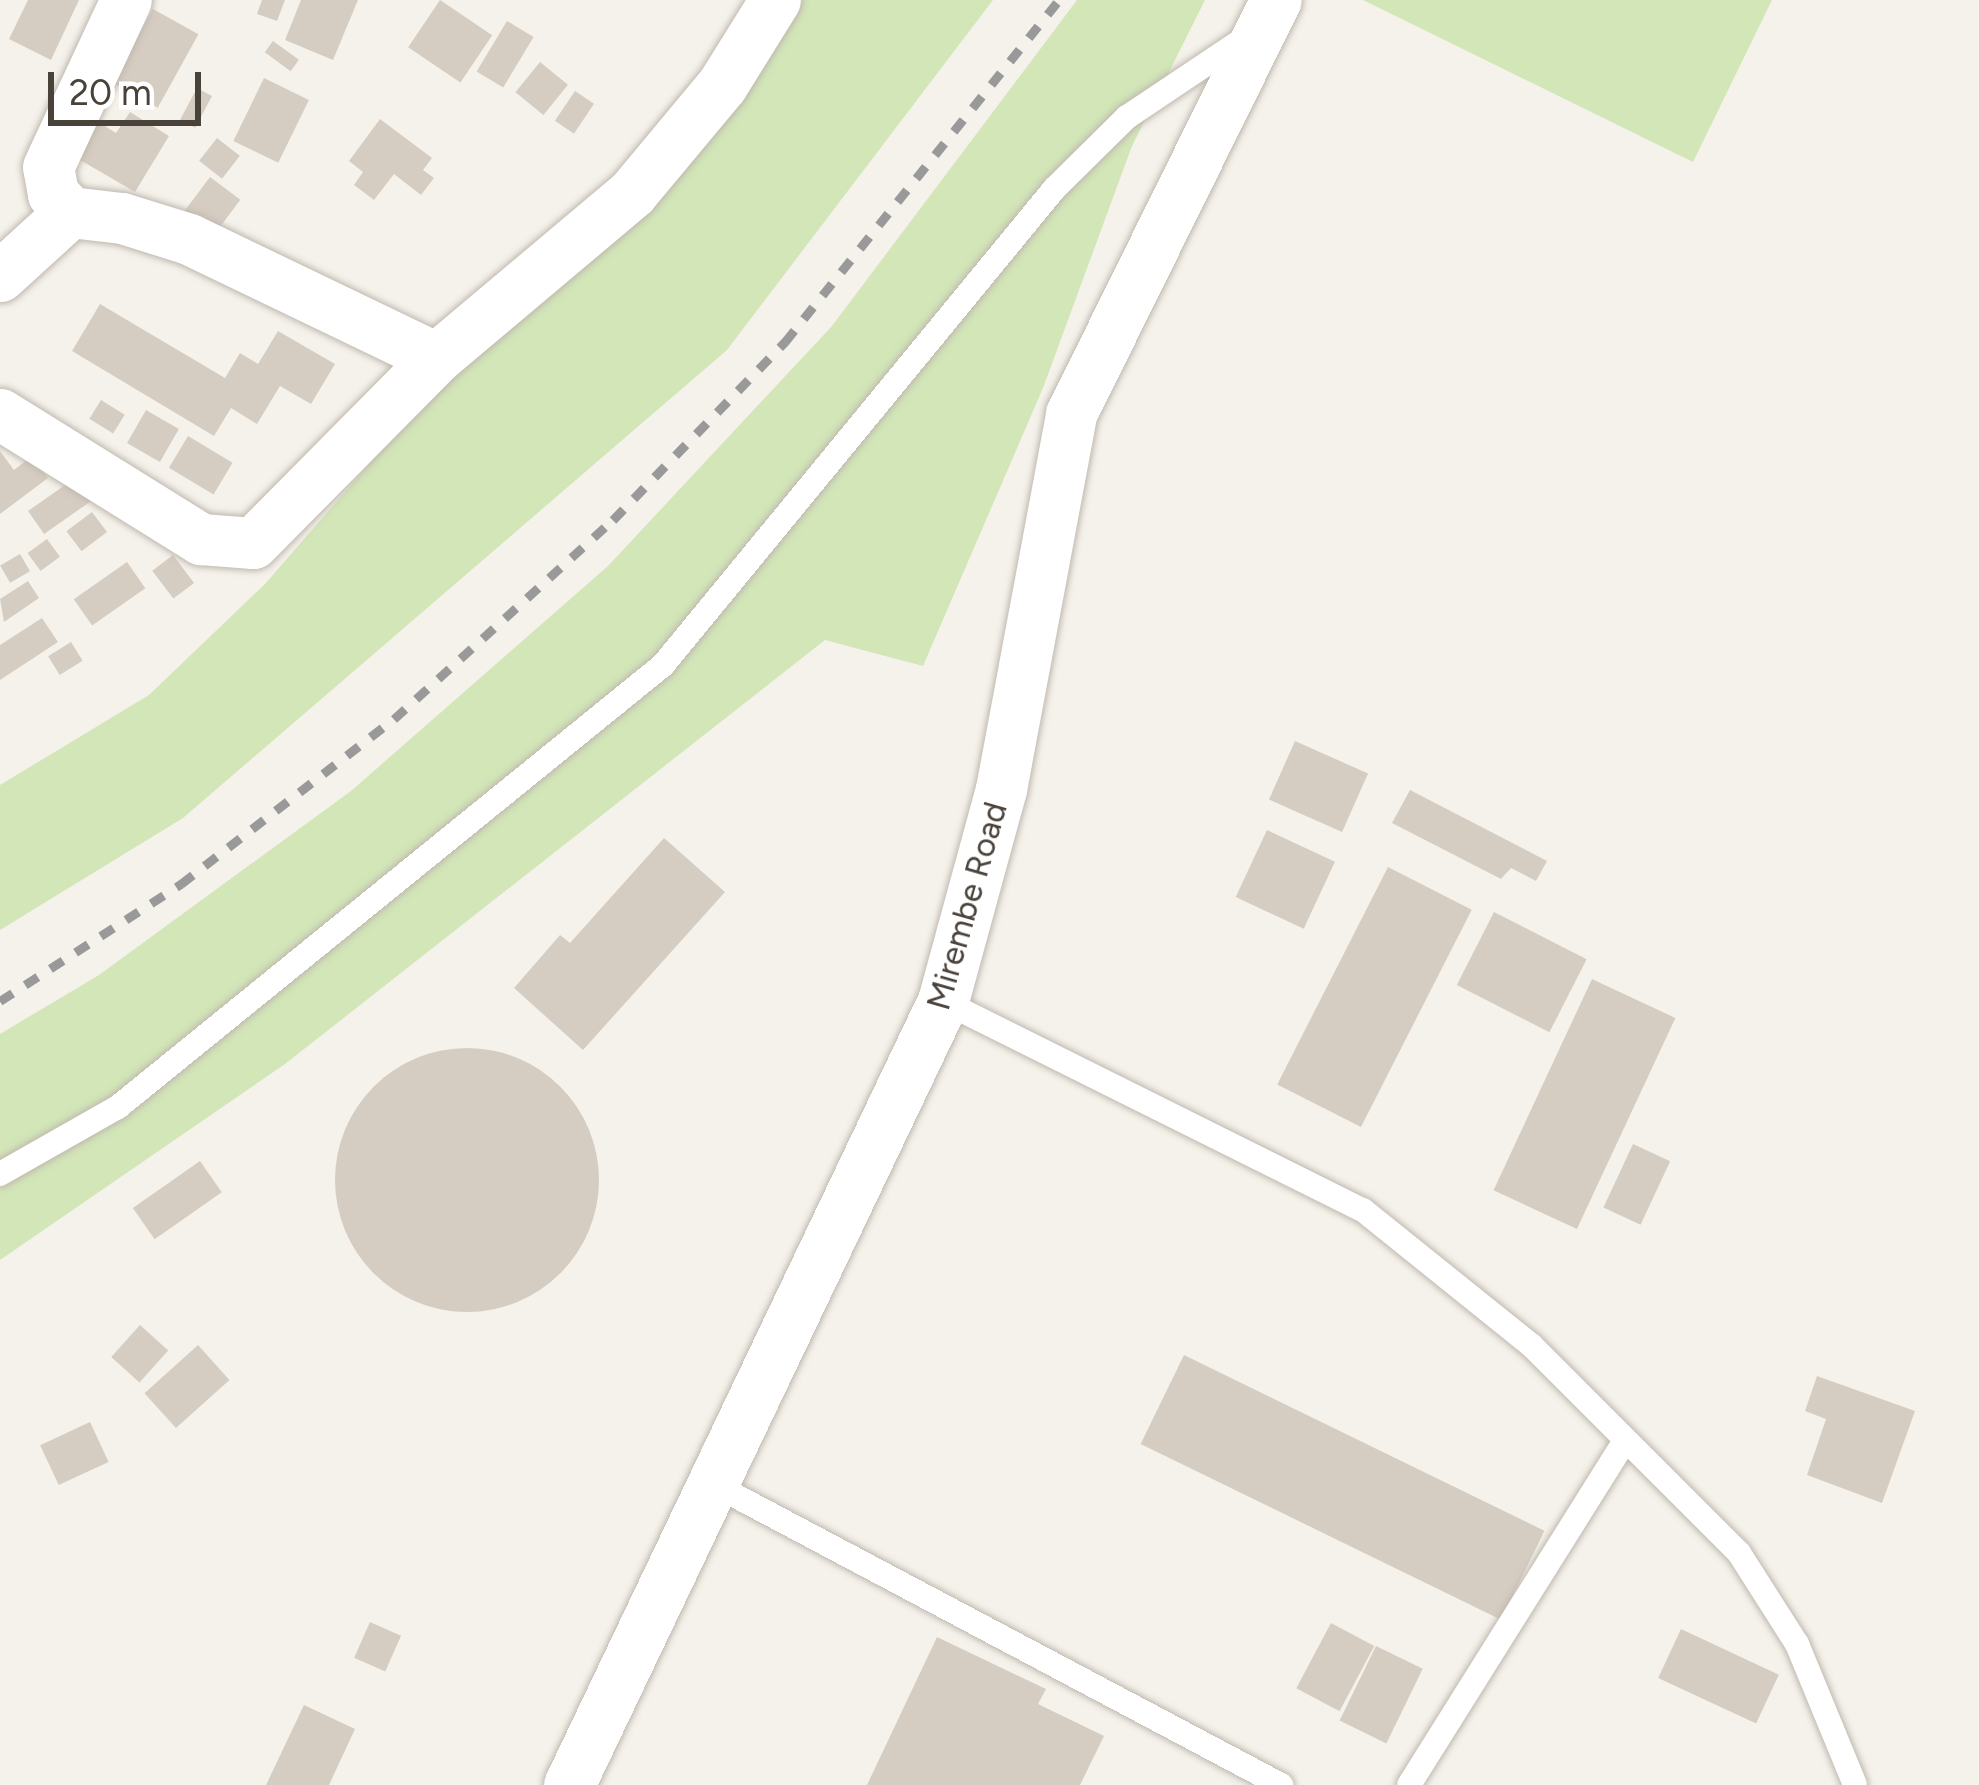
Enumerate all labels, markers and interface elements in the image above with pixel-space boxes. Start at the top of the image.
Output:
scale bar [54,48,207,122]
text: 20 m [69,71,152,114]
street label: Mirembe Road [918,798,1016,1014]

